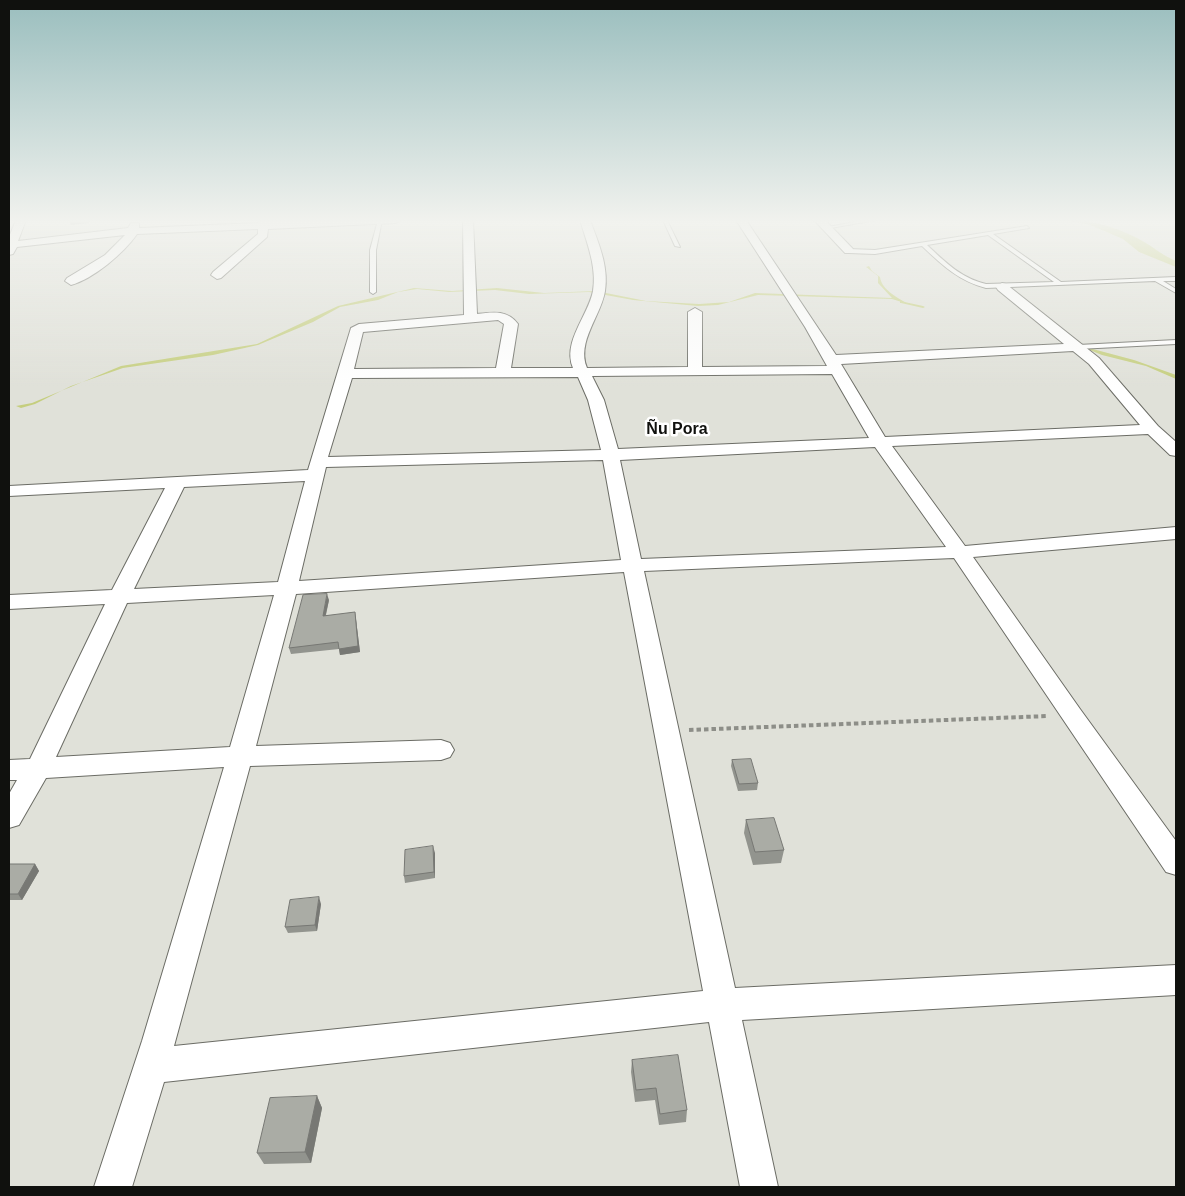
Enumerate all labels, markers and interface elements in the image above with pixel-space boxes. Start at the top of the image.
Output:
district label: Ñu Pora [646,420,708,440]

